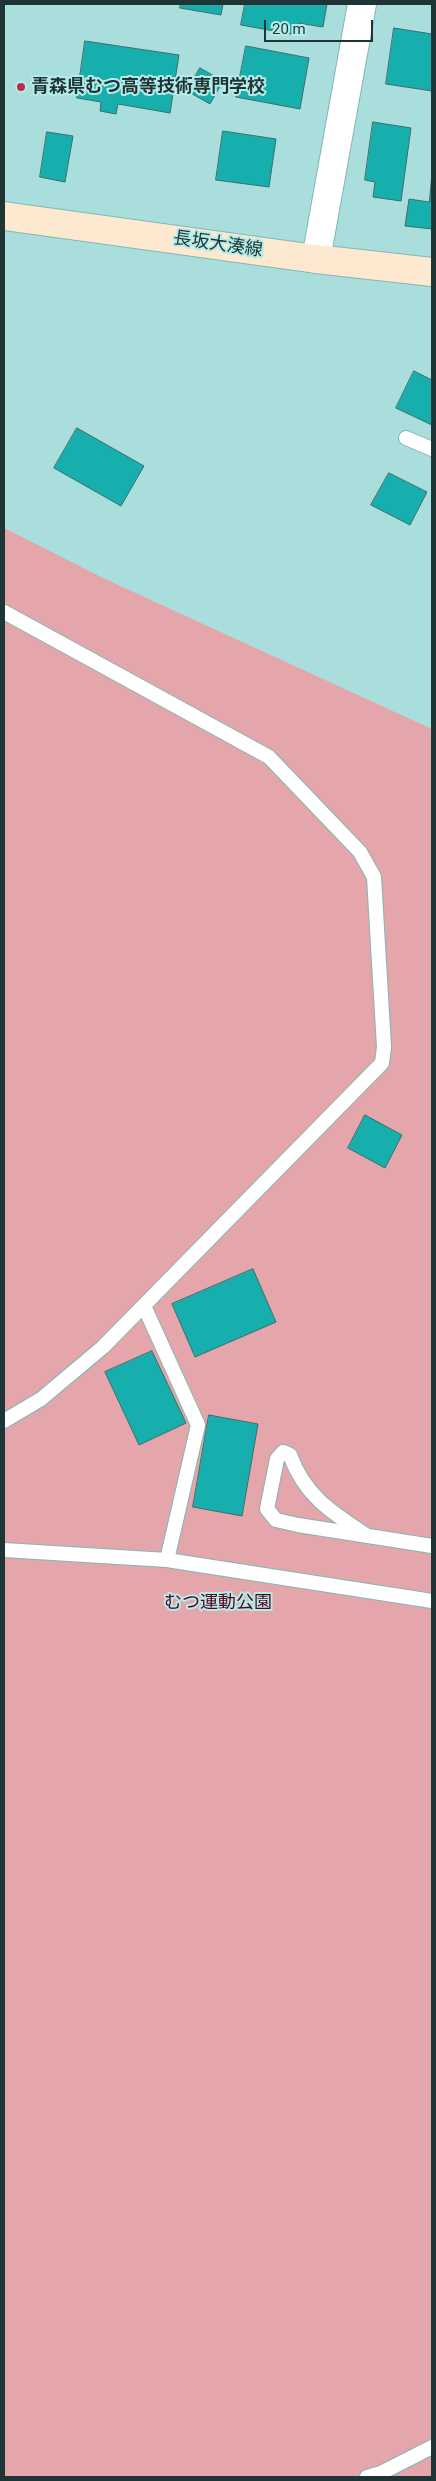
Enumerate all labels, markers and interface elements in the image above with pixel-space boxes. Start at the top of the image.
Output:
scale bar [266,10,375,42]
text: 20 m [272,20,306,38]
place label: 青森県むつ高等技術専門学校 [31,76,265,98]
marker: 青森県むつ高等技術専門学校 [15,81,27,93]
street label: 長坂大湊線 [172,228,264,262]
park label: むつ運動公園 [164,1592,272,1614]

